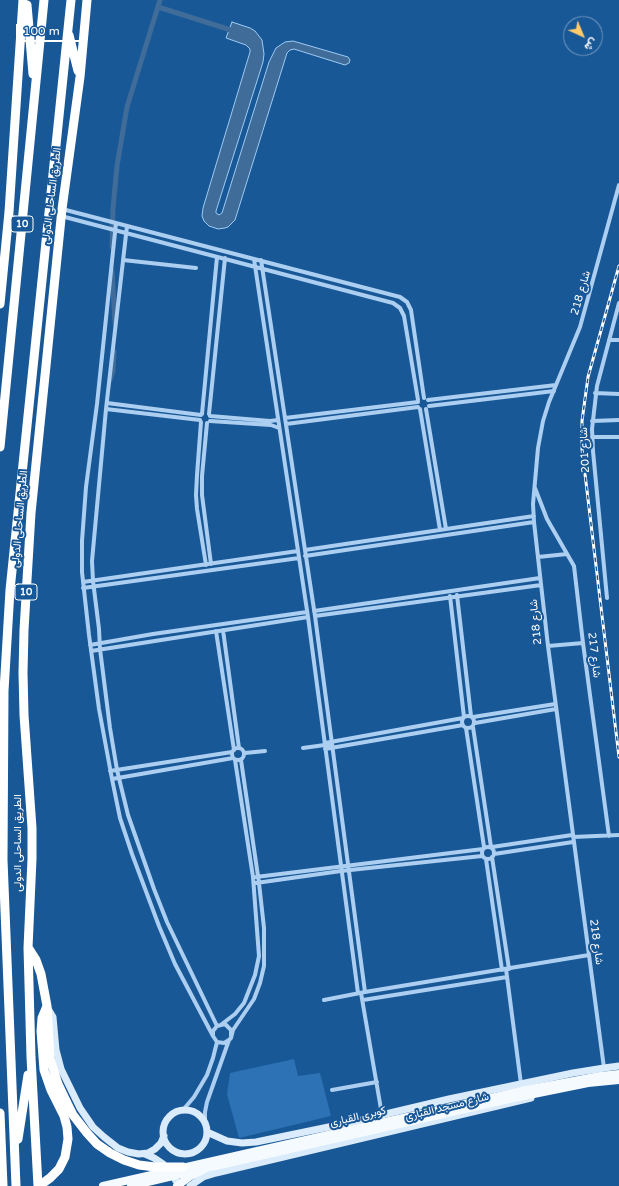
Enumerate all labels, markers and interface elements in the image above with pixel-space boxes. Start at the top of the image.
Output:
scale bar [18,16,88,42]
north arrow [563,16,603,56]
text: 100 m [23,24,60,38]
text: ش [582,35,600,54]
street label: الطريق الساحلى الدولى [39,147,65,245]
road number: 10 [11,216,33,232]
street label: شارع 218 [568,269,594,317]
street label: شارع 201 [577,427,593,473]
street label: الطريق الساحلى الدولى [9,470,31,568]
road number: 10 [15,584,37,600]
street label: شارع 218 [527,599,545,645]
street label: شارع 217 [585,632,603,678]
street label: الطريق الساحلى الدولى [11,794,25,892]
street label: شارع 218 [586,918,606,966]
street label: شارع مسجد القبارى [404,1090,490,1124]
street label: كوبرى القبارى [329,1104,387,1130]

